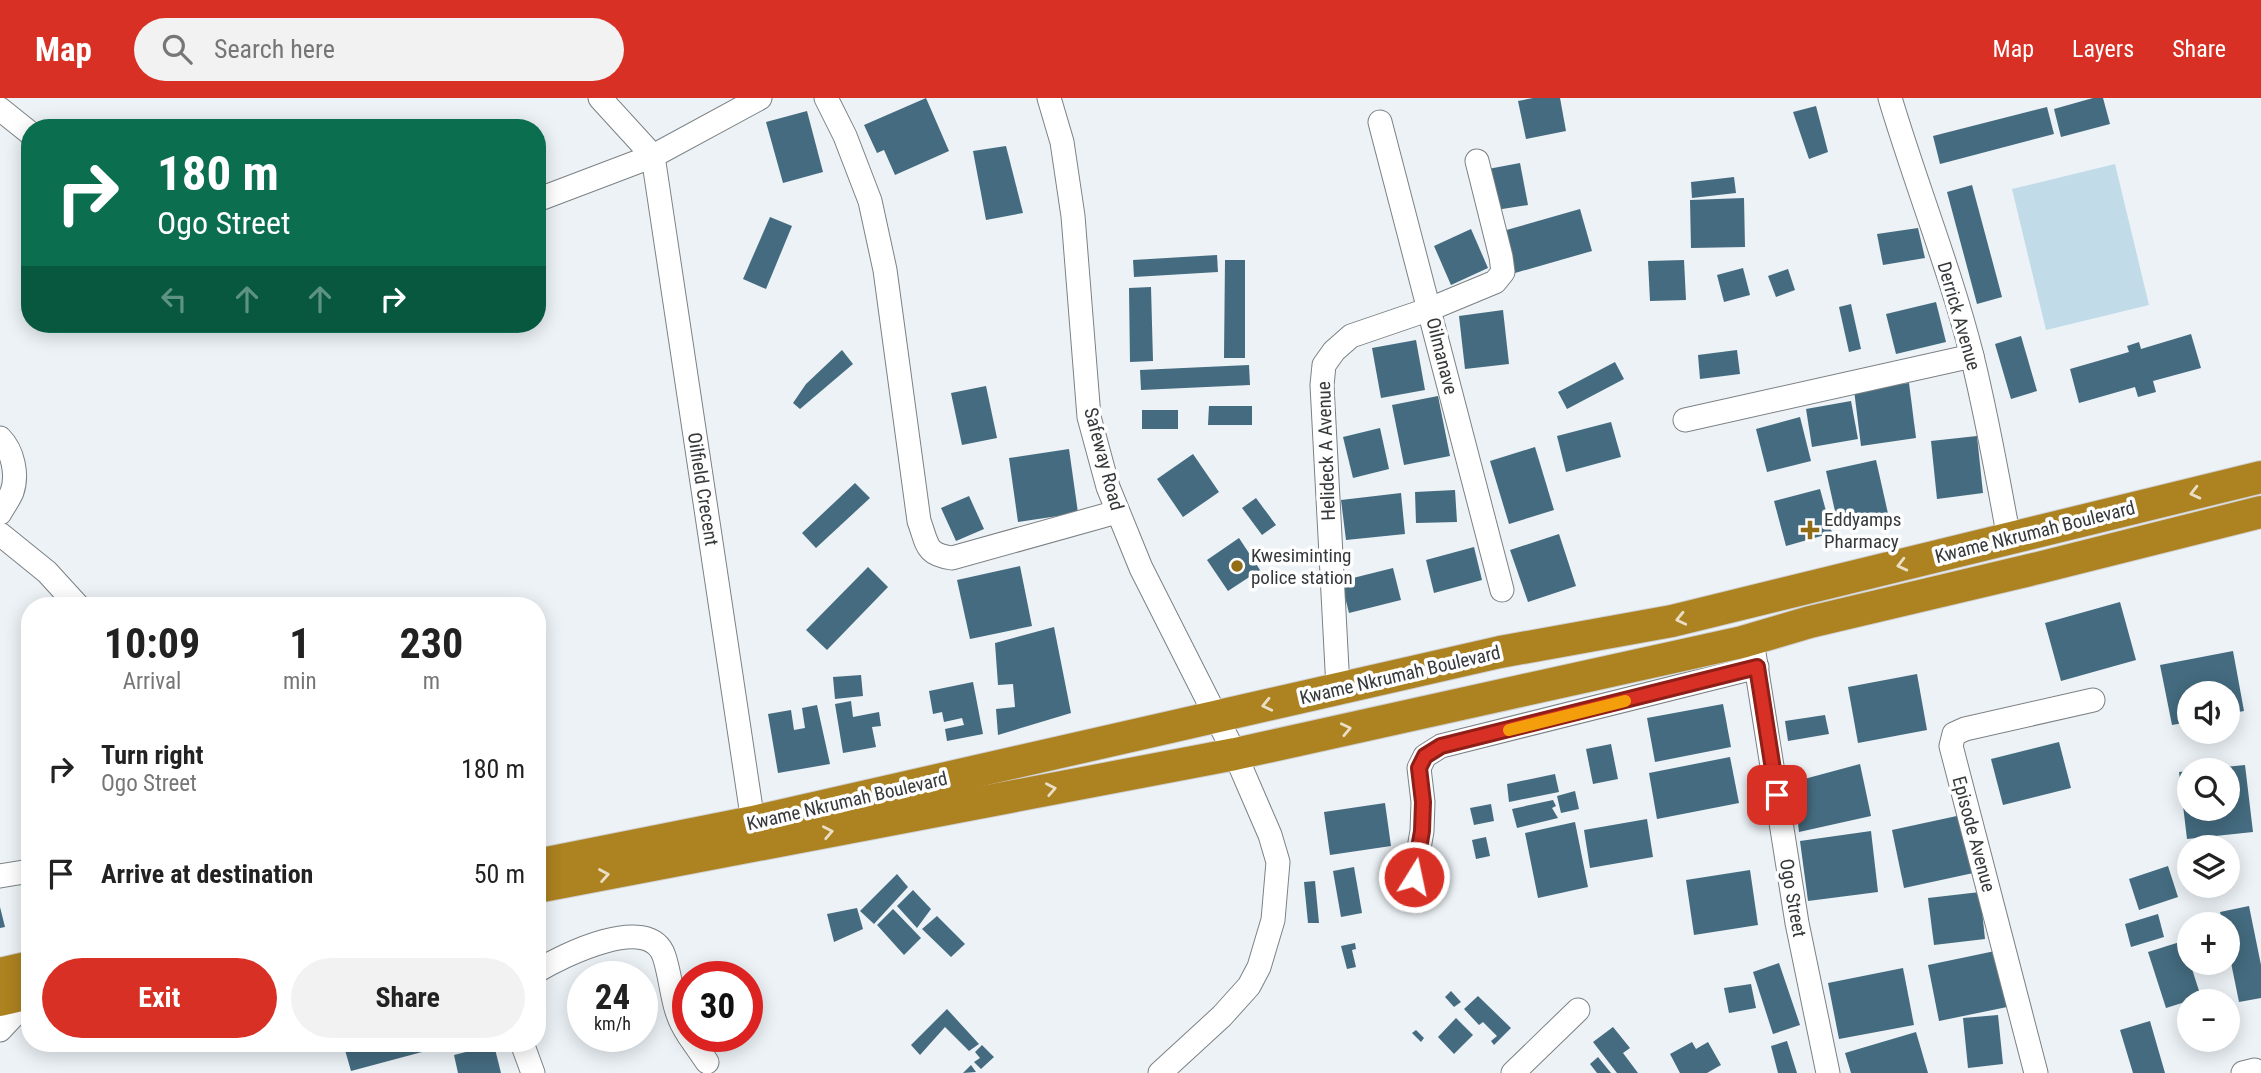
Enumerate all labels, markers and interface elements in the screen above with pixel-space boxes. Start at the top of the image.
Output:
search box [134,18,624,81]
text: Map [35,30,92,69]
icon: search [158,30,196,68]
text: Search here [214,34,335,64]
text: Map [1993,35,2034,63]
text: Layers [2072,35,2134,63]
text: Share [2172,35,2226,63]
text: 180 m [157,145,279,202]
icon: right [42,147,133,238]
text: Ogo Street [157,204,290,242]
street label: Derrick Avenue [1932,259,1986,373]
icon: left [155,280,193,318]
icon: ahead [228,280,266,318]
icon: ahead [301,280,339,318]
icon: right [374,280,412,318]
street label: Oilmanave [1421,315,1463,397]
street label: Helideck A Avenue [1312,381,1340,521]
street label: Safeway Road [1079,405,1129,513]
street label: Oilfield Crecent [683,431,723,547]
one-way arrow [2189,485,2201,500]
street label: Kwame Nkrumah Boulevard [1933,496,2137,568]
place label: Eddyamps Pharmacy [1824,508,1901,553]
marker: Eddyamps Pharmacy [1802,522,1818,538]
place label: Kwesiminting police station [1251,544,1353,589]
one-way arrow [1896,557,1908,571]
marker: Kwesiminting police station [1229,558,1245,574]
one-way arrow [1675,611,1687,625]
text: 10:09 [104,619,200,668]
text: 1 [289,619,310,668]
text: 230 [399,619,463,668]
street label: Kwame Nkrumah Boulevard [1297,641,1503,709]
text: Arrival [123,668,181,695]
text: min [283,668,317,695]
text: m [423,668,440,695]
map controls [2177,681,2240,1052]
button: sound [2177,681,2240,744]
one-way arrow [1261,697,1273,712]
one-way arrow [1340,723,1352,738]
text: Turn right [101,740,203,770]
icon: right [42,750,80,788]
text: 180 m [461,754,525,784]
button: search [2177,758,2240,821]
pin [1747,765,1807,825]
street label: Kwame Nkrumah Boulevard [744,767,950,835]
text: Ogo Street [101,770,197,797]
street label: Episode Avenue [1948,774,2001,894]
icon: arrive [1758,776,1796,814]
one-way arrow [1045,783,1057,798]
one-way arrow [822,826,834,841]
button: layers [2177,835,2240,898]
position arrow [1377,840,1451,914]
icon: arrive [42,855,80,893]
street label: Ogo Street [1775,857,1811,939]
text: Arrive at destination [101,859,313,889]
text: 50 m [474,859,525,889]
one-way arrow [598,868,610,883]
button: + [2177,912,2240,975]
button: Exit [42,958,277,1038]
button: Share [291,958,525,1038]
speed limit sign: 30 [672,961,763,1052]
text: 24 [595,977,630,1018]
button: − [2177,989,2240,1052]
text: km/h [594,1013,631,1034]

